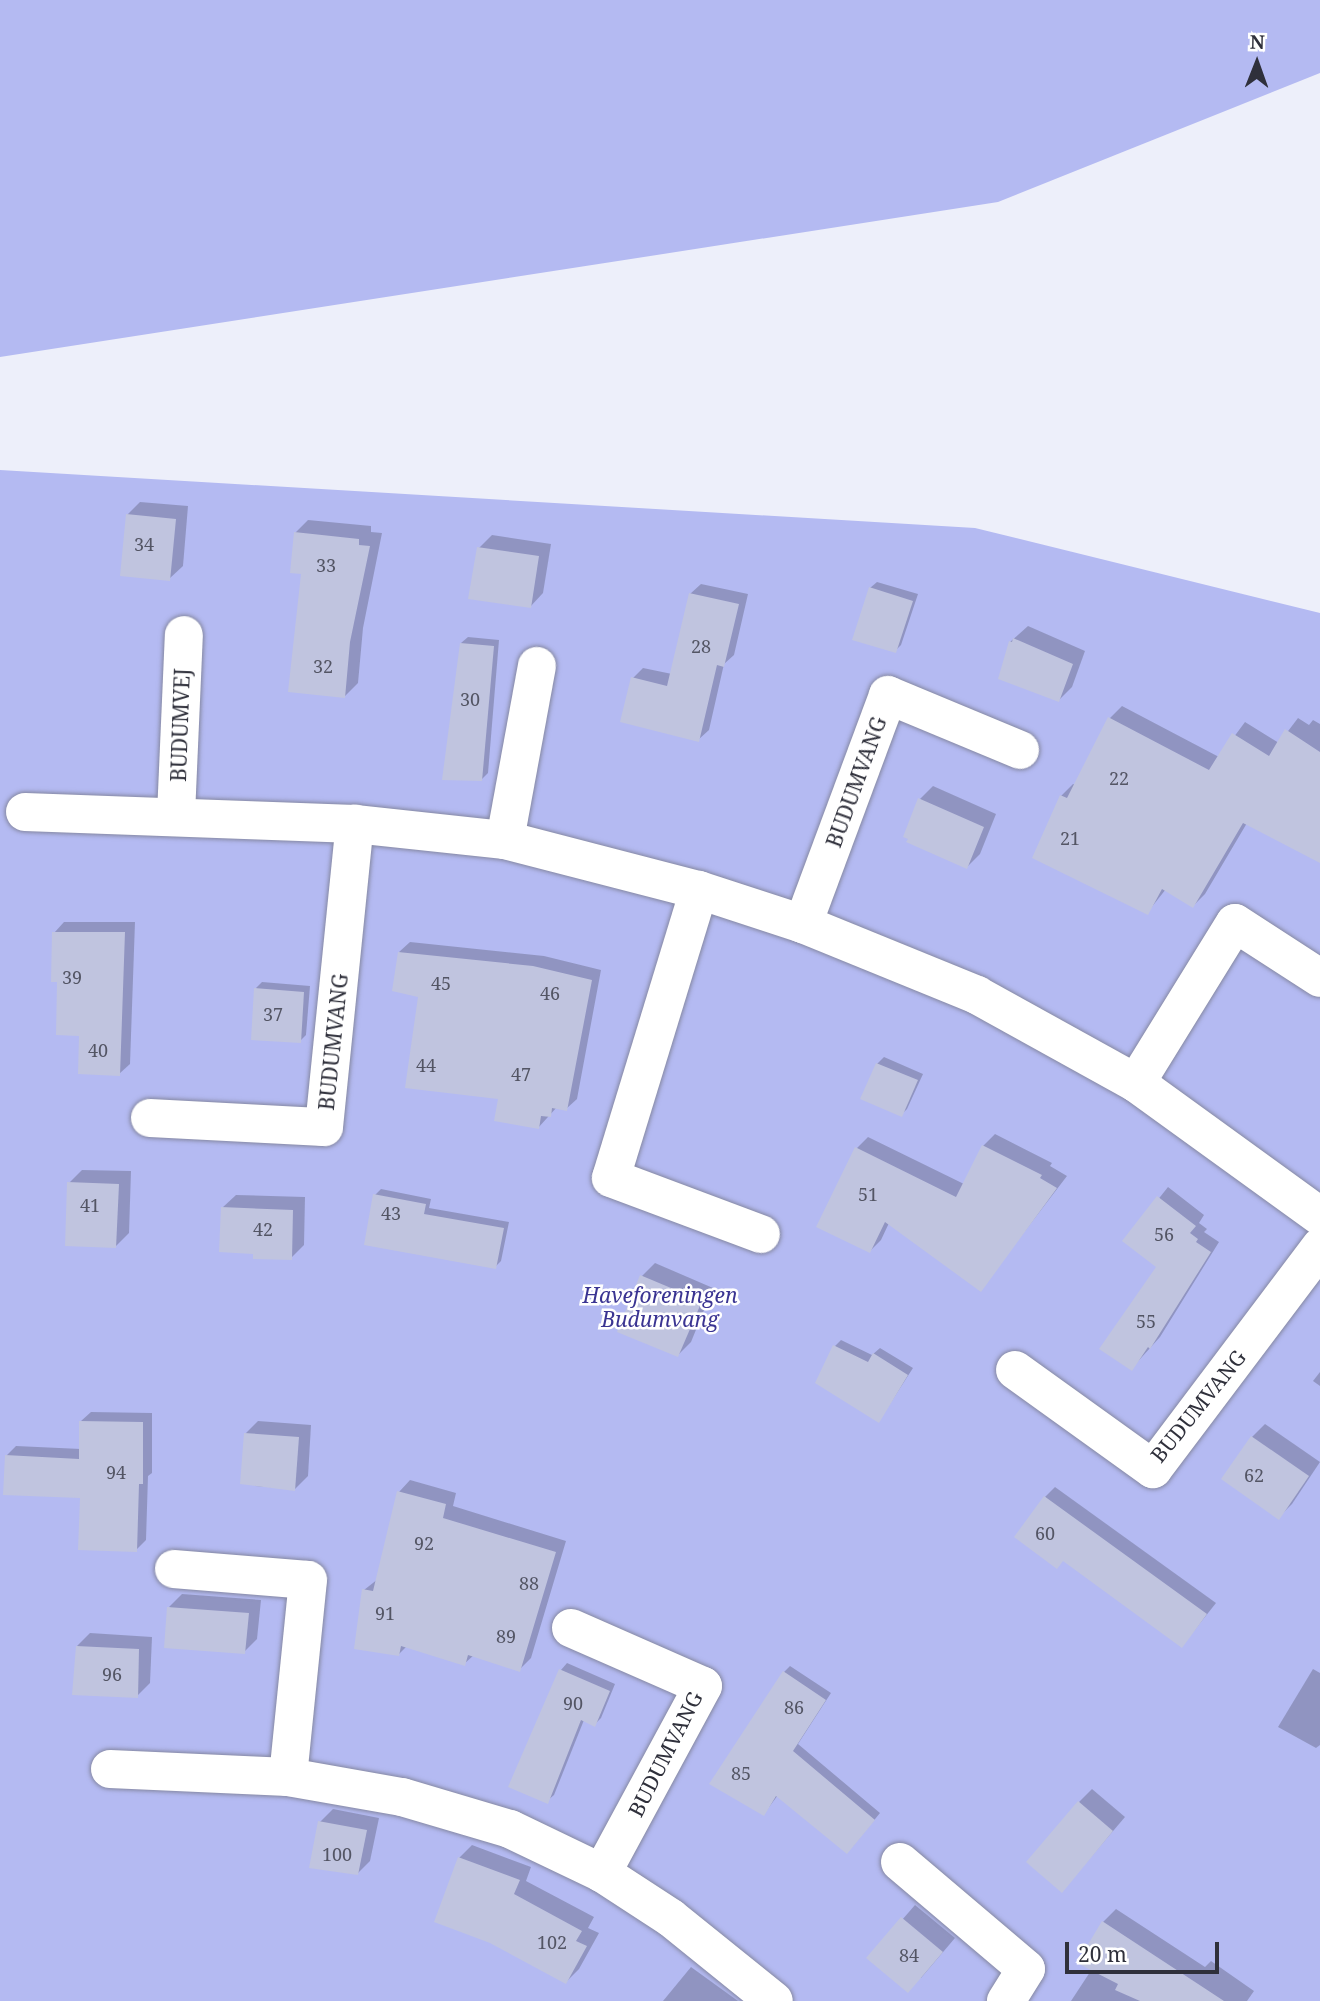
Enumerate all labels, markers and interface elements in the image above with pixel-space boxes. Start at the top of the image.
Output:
north arrow [1222,28,1292,98]
text: N [1250,29,1265,55]
house number: 34 [134,533,154,555]
house number: 33 [316,554,336,576]
house number: 28 [691,635,711,657]
house number: 32 [313,655,333,677]
street label: BUDUMVEJ [165,668,195,782]
house number: 30 [460,688,480,710]
street label: BUDUMVANG [821,713,891,851]
house number: 22 [1109,767,1129,789]
house number: 21 [1060,827,1080,849]
house number: 39 [62,966,82,988]
street label: BUDUMVANG [313,972,353,1112]
house number: 45 [431,972,451,994]
house number: 46 [540,982,560,1004]
house number: 37 [263,1003,283,1025]
house number: 40 [88,1039,108,1061]
house number: 44 [416,1054,436,1076]
house number: 47 [511,1063,531,1085]
house number: 51 [858,1183,878,1205]
house number: 41 [80,1194,100,1216]
house number: 43 [381,1202,401,1224]
house number: 42 [253,1218,273,1240]
house number: 56 [1154,1223,1174,1245]
park label: Haveforeningen Budumvang [582,1282,738,1332]
house number: 55 [1136,1310,1156,1332]
street label: BUDUMVANG [1145,1345,1251,1467]
house number: 94 [106,1461,126,1483]
house number: 62 [1244,1464,1264,1486]
house number: 60 [1035,1522,1055,1544]
house number: 92 [414,1532,434,1554]
house number: 88 [519,1572,539,1594]
house number: 91 [375,1602,395,1624]
house number: 89 [496,1625,516,1647]
house number: 96 [102,1663,122,1685]
street label: BUDUMVANG [623,1687,707,1821]
house number: 90 [563,1692,583,1714]
house number: 86 [784,1696,804,1718]
house number: 85 [731,1762,751,1784]
house number: 100 [322,1843,352,1865]
scale bar [1068,1927,1222,1971]
house number: 102 [537,1931,567,1953]
text: 20 m [1078,1940,1127,1968]
house number: 84 [899,1944,919,1966]

